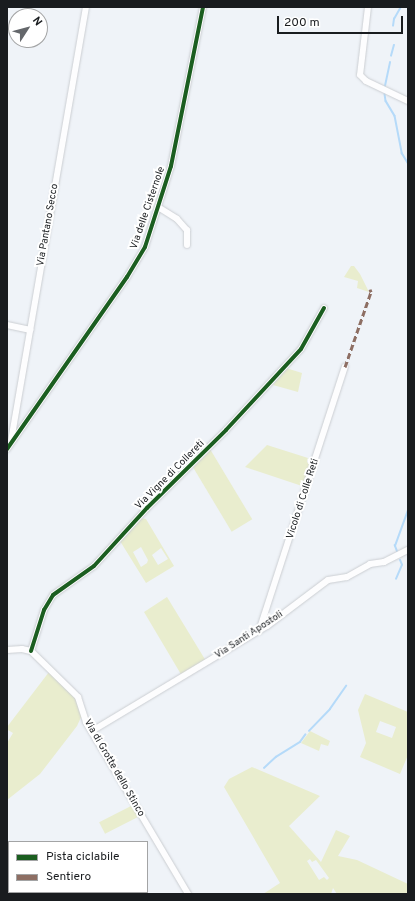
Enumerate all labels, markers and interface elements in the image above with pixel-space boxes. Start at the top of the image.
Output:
north arrow [8,8,48,48]
scale bar [279,8,405,34]
text: N [29,14,45,29]
text: 200 m [284,15,320,31]
street label: Via delle Cisternole [128,165,168,251]
street label: Via Pantano Secco [35,183,61,267]
street label: Via Vigne di Collereti [133,438,207,512]
street label: Vicolo di Colle Reti [284,457,322,541]
street label: Via Santi Apostoli [213,608,285,662]
street label: Via di Grotte dello Stinco [81,717,147,819]
legend [8,841,148,893]
text: Pista ciclabile [46,849,120,865]
text: Sentiero [46,869,91,885]

